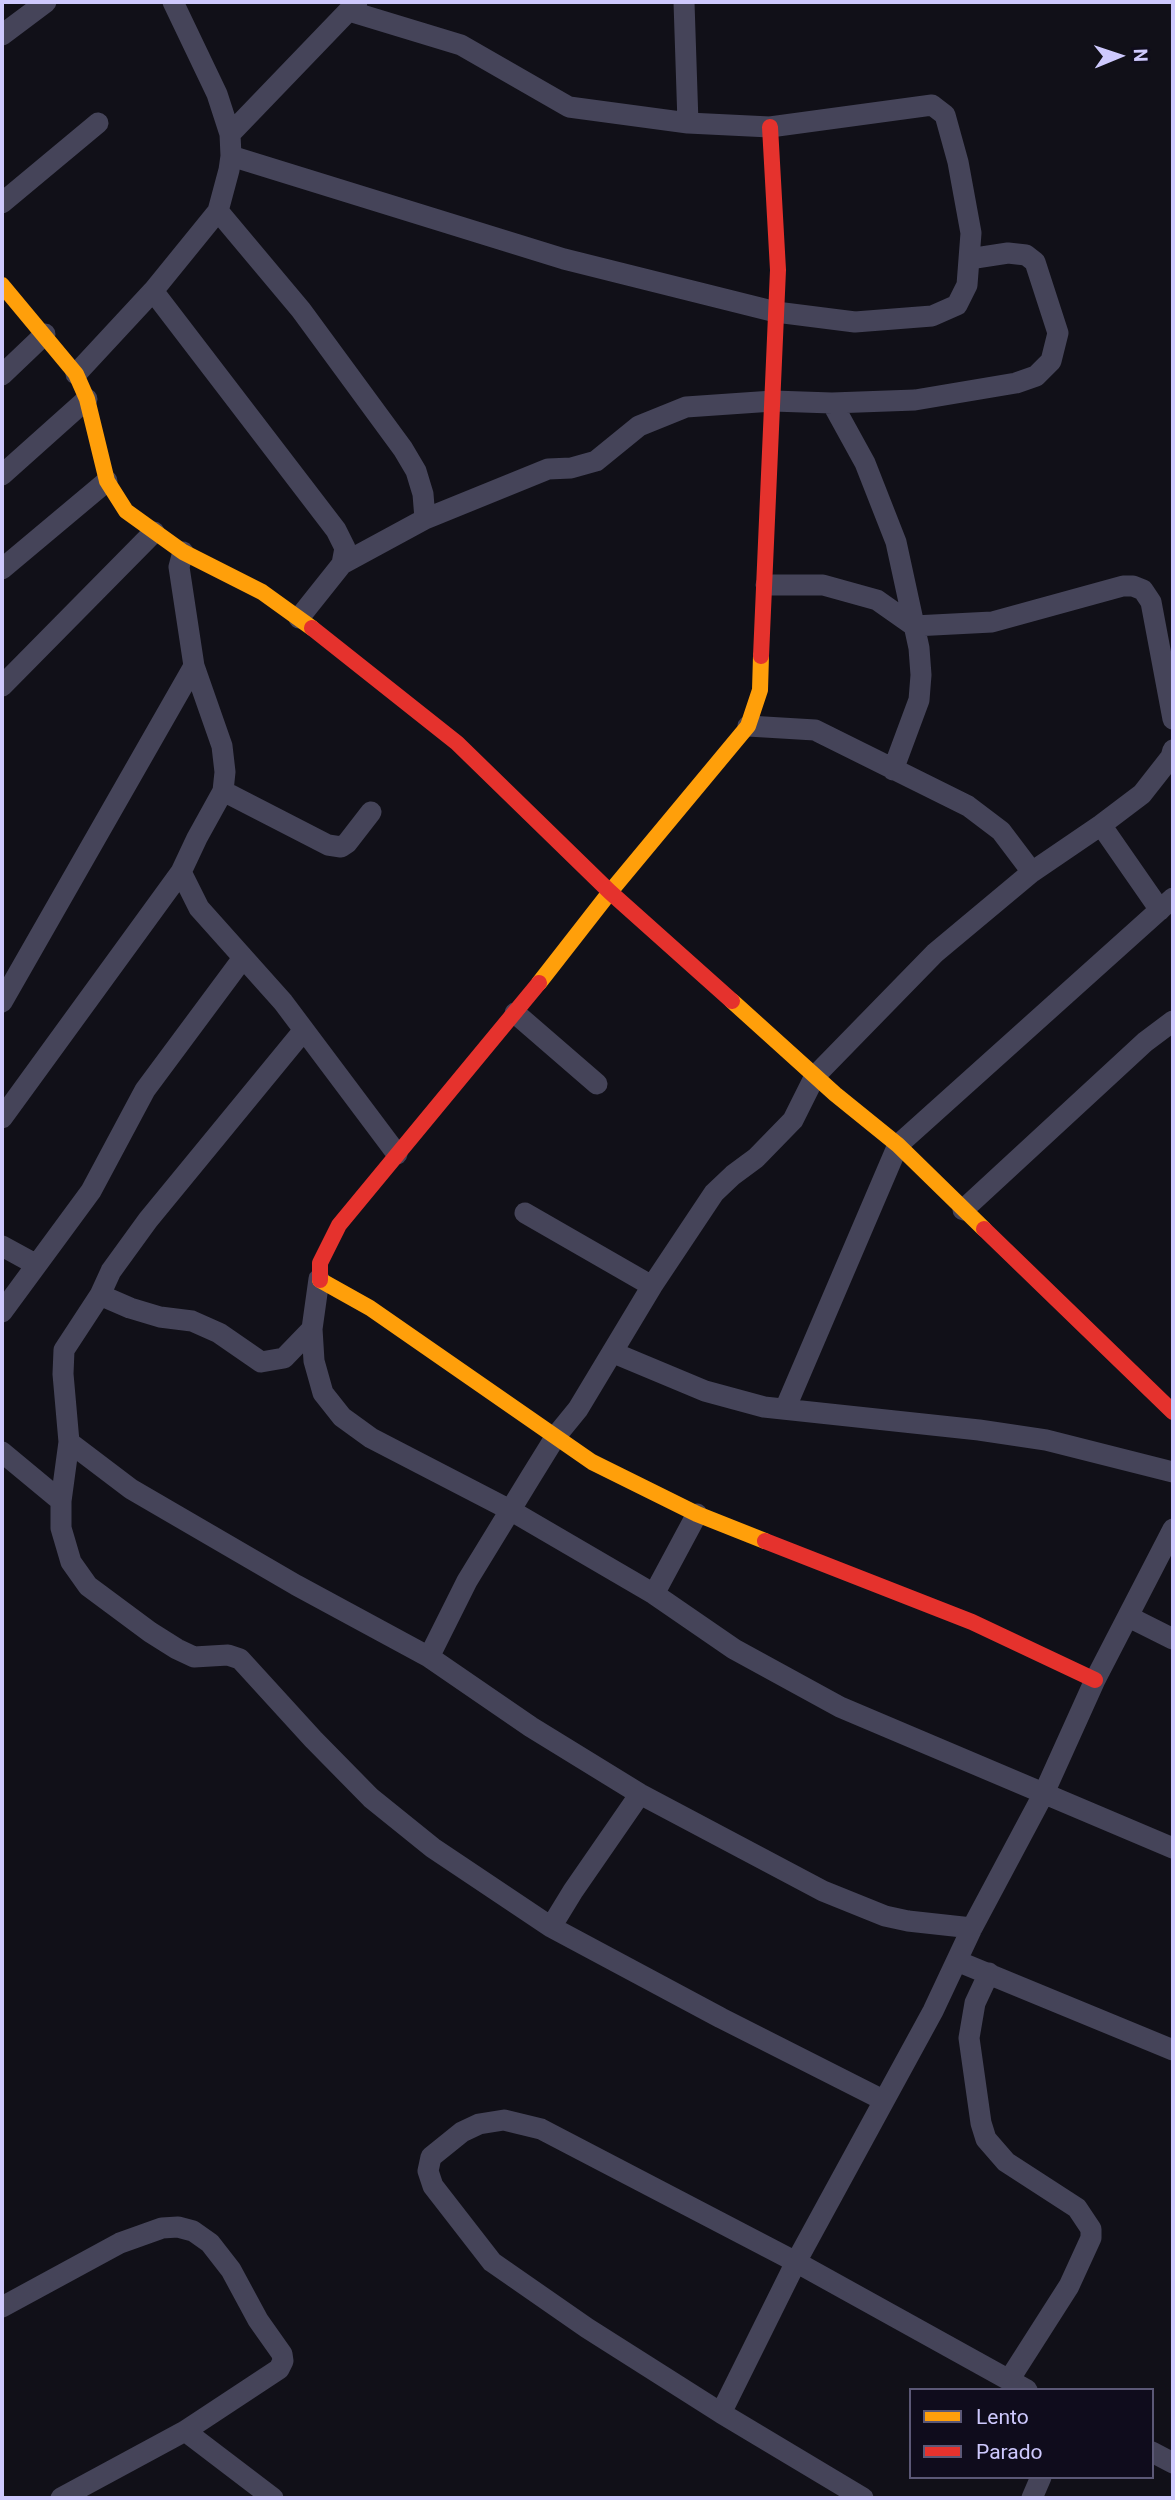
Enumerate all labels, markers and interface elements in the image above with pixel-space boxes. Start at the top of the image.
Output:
north arrow [1084,21,1154,91]
text: N [1129,48,1152,62]
legend [909,2388,1154,2479]
text: Lento [976,2405,1029,2429]
text: Parado [976,2440,1043,2464]

